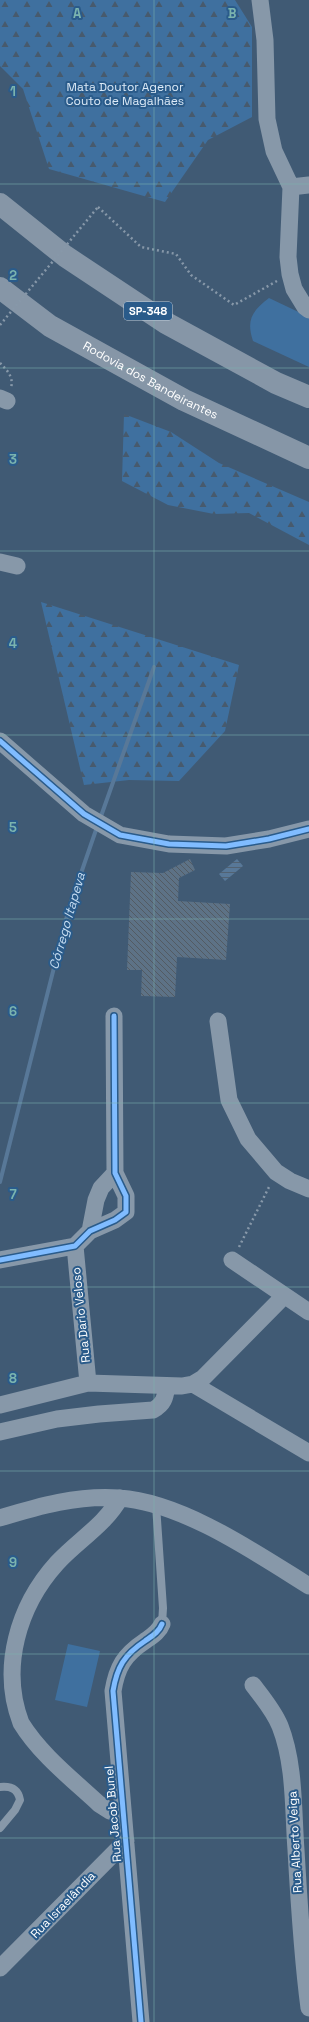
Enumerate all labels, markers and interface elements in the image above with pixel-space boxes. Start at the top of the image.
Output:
text: A [73,5,82,22]
text: B [228,5,237,22]
park label: Mata Doutor Agenor Couto de Magalhães [66,79,184,109]
text: 1 [10,83,16,100]
text: 2 [9,267,17,284]
road number: SP-348 [124,302,172,320]
street label: Rodovia dos Bandeirantes [80,338,221,423]
text: 3 [9,451,17,468]
text: 4 [9,635,17,652]
text: 5 [9,819,17,836]
water label: Córrego Itapeva [45,870,89,971]
text: 6 [9,1003,17,1020]
text: 7 [9,1186,17,1203]
street label: Rua Dario Veloso [68,1267,94,1363]
text: 8 [9,1370,17,1387]
text: 9 [9,1554,17,1571]
street label: Rua Jacob Bunel [101,1765,125,1863]
street label: Rua Alberto Veiga [284,1791,306,1893]
street label: Rua Israelândia [27,1868,99,1942]

